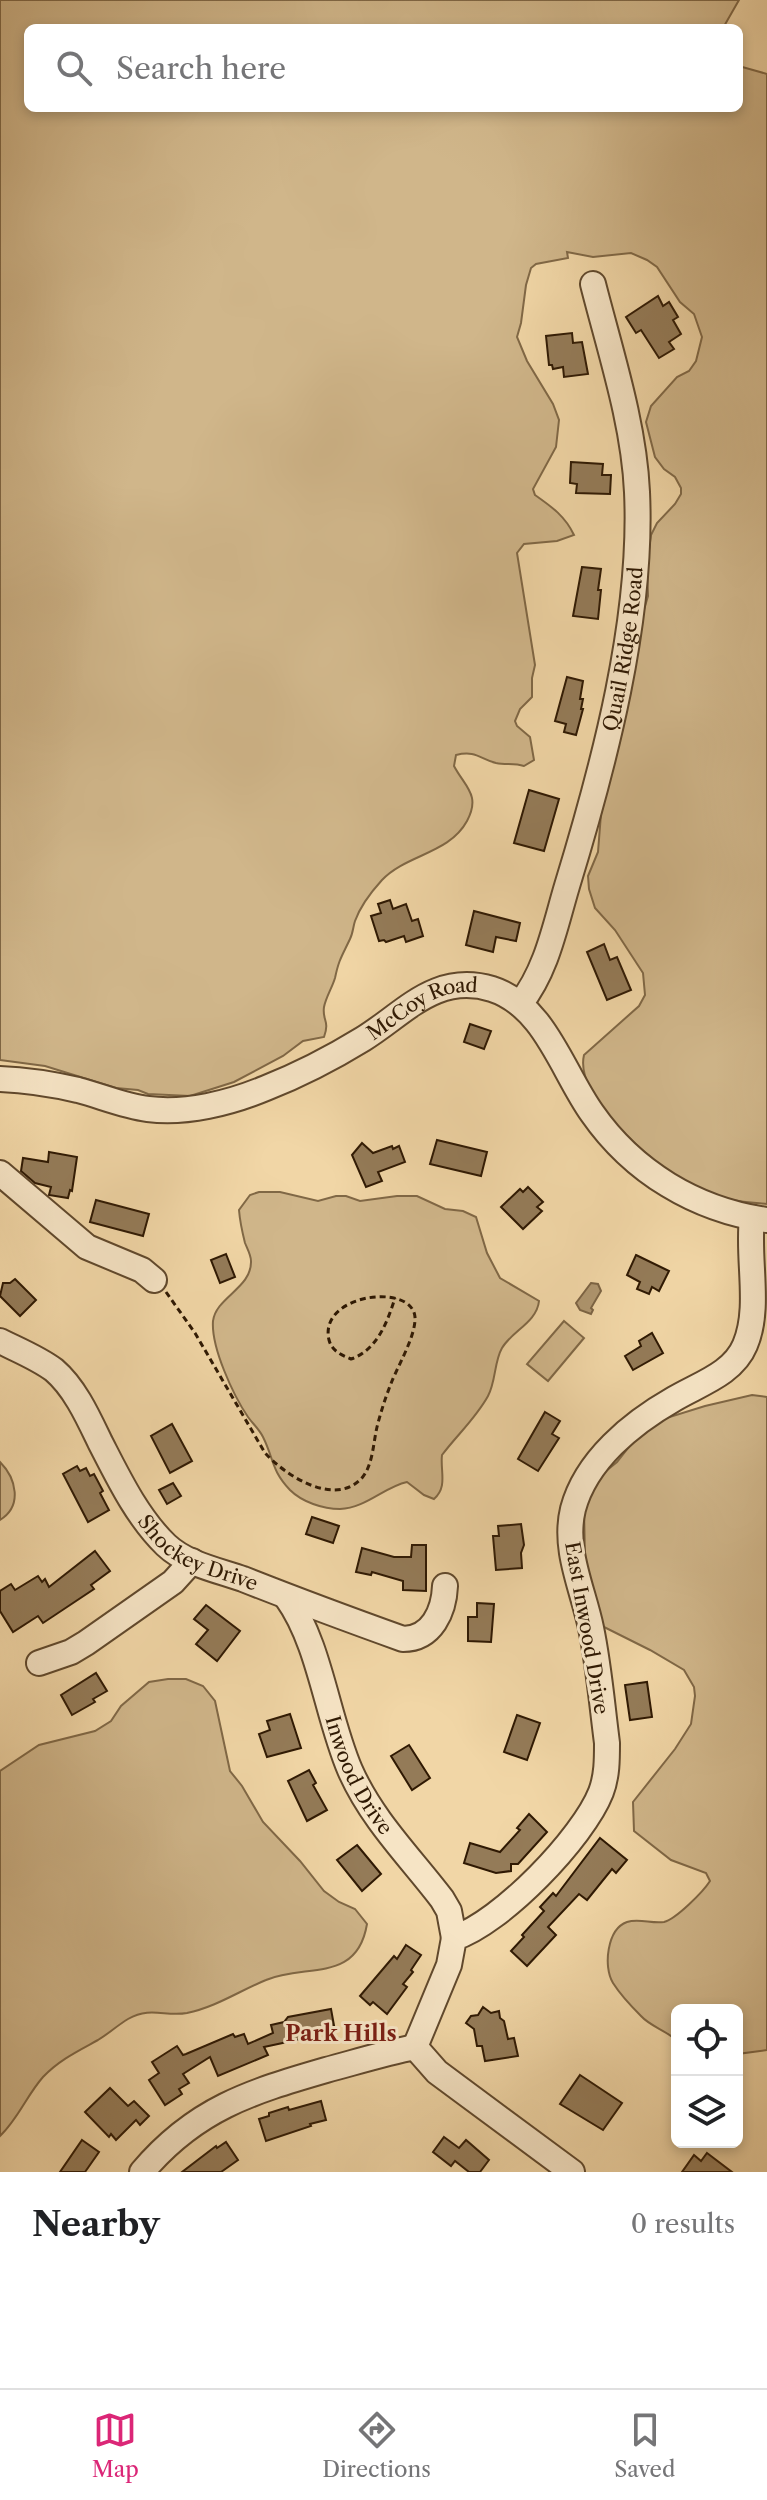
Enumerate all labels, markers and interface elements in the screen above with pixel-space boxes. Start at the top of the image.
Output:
search box [24,24,743,112]
icon: search [52,46,96,90]
text: Search here [116,50,286,87]
street label: Quail Ridge Road [598,566,648,733]
street label: McCoy Road [362,973,478,1045]
street label: Shockey Drive [133,1510,261,1596]
street label: East Inwood Drive [560,1540,614,1716]
street label: Inwood Drive [320,1713,398,1839]
map controls [671,2004,743,2148]
button: locate [671,2004,743,2076]
district label: Park Hills [285,2020,397,2047]
button: layers [671,2076,743,2148]
text: Nearby [32,2203,160,2245]
text: 0 results [631,2208,735,2240]
tab: Map [92,2408,139,2483]
tab: Directions [322,2408,431,2483]
tab: Saved [614,2408,675,2483]

